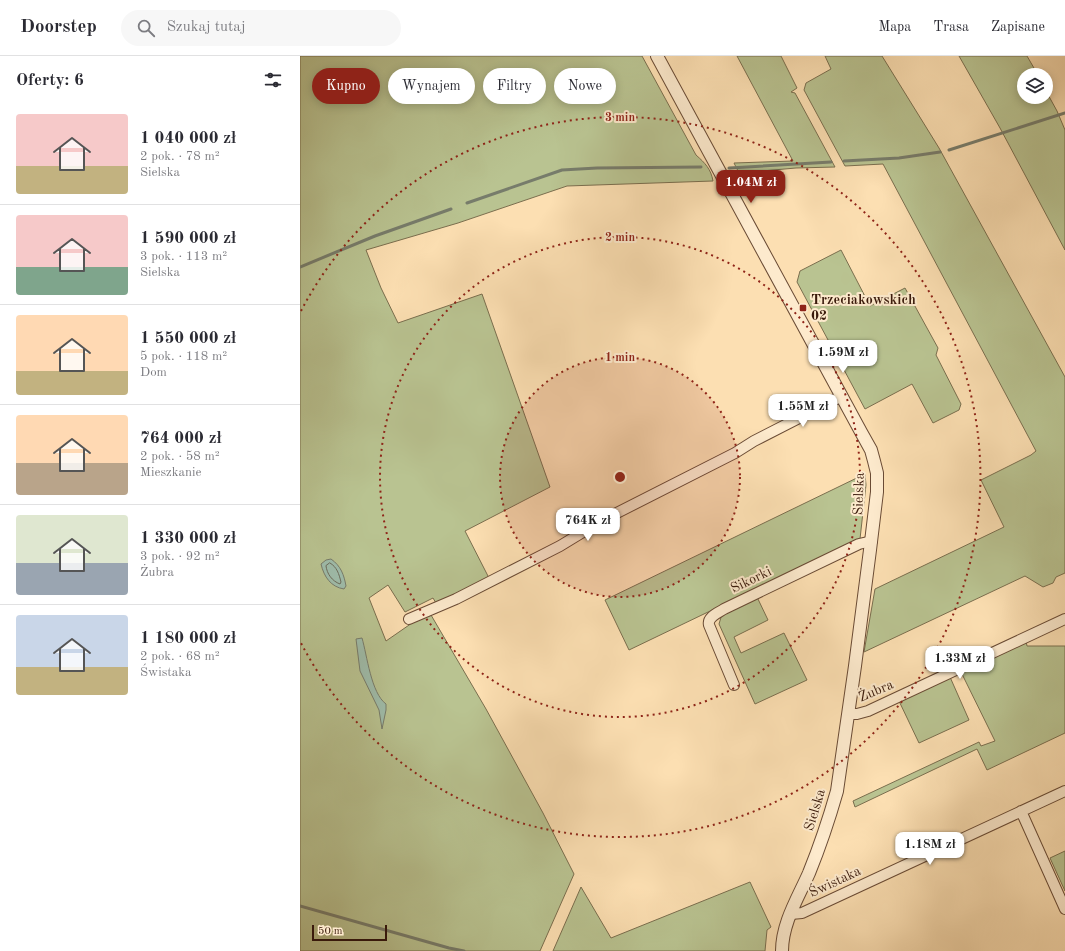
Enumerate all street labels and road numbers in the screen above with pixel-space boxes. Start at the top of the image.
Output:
street label: Sielska [851,472,867,516]
street label: Sikorki [728,564,774,596]
street label: Żubra [855,675,896,705]
street label: Sielska [802,787,828,833]
street label: Świstaka [805,860,863,900]

